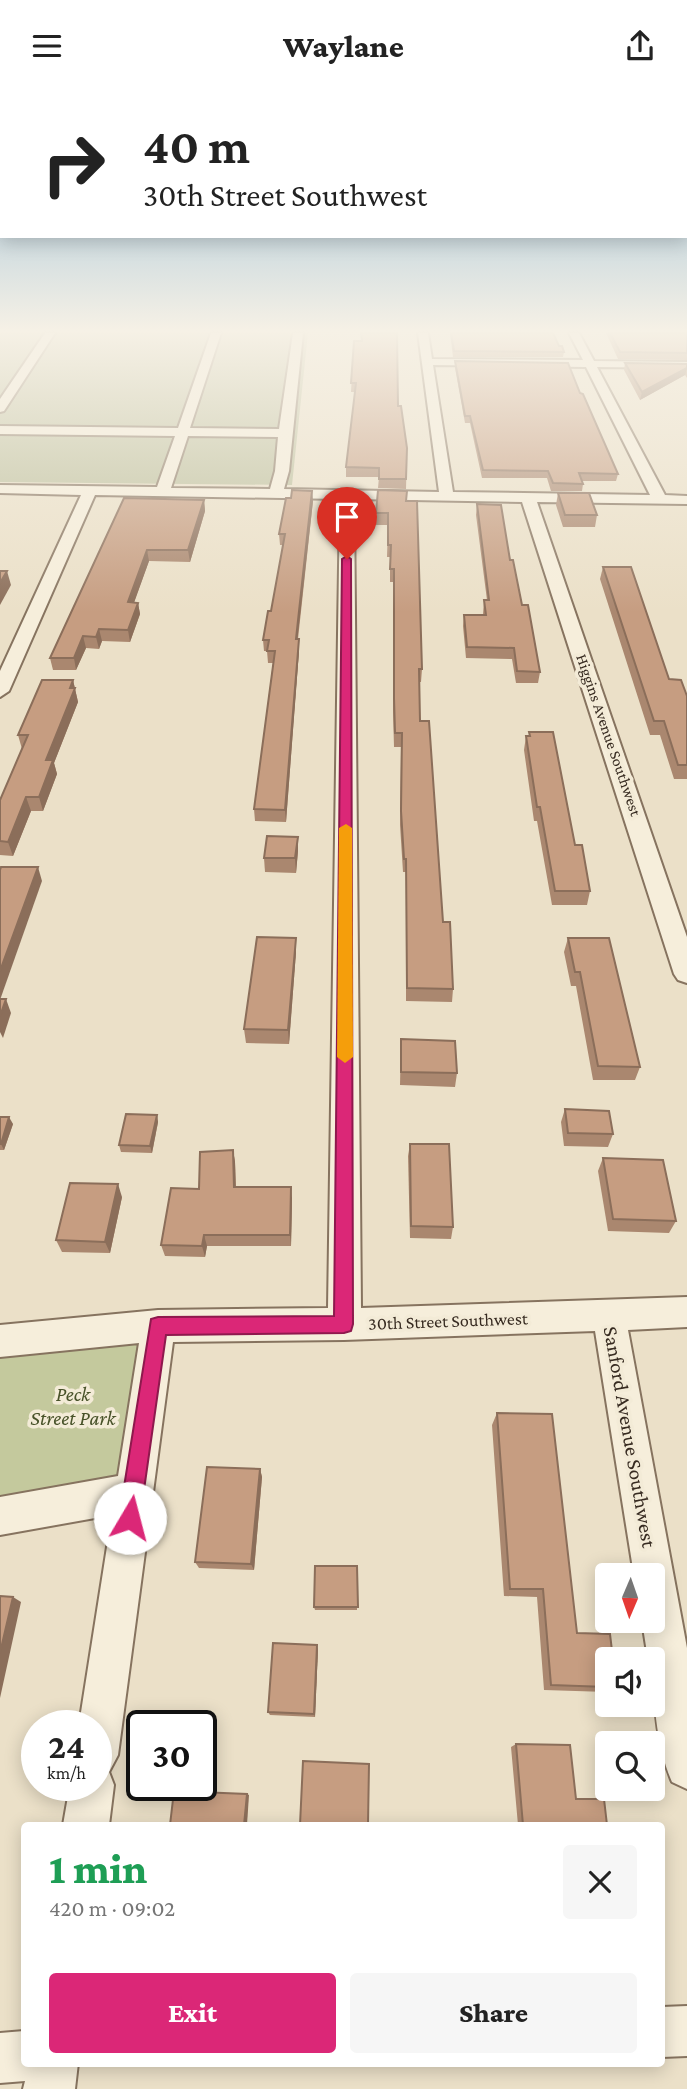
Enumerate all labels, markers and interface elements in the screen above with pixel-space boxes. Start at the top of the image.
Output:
icon: menu [28,27,66,65]
icon: share [621,27,659,65]
text: Waylane [283,28,404,64]
icon: right [28,119,119,210]
text: 40 m [143,119,250,174]
text: 30th Street Southwest [143,177,427,213]
pin [317,487,377,559]
icon: arrive [328,498,366,536]
street label: Higgins Avenue Southwest [572,652,645,819]
street label: 30th Street Southwest [368,1308,529,1334]
street label: Sanford Avenue Southwest [599,1324,661,1551]
park label: Peck Street Park [30,1382,116,1430]
position arrow [93,1481,167,1555]
north arrow [595,1563,665,1633]
map controls [595,1563,665,1801]
button: sound [595,1647,665,1717]
speed limit sign: 30 [126,1710,217,1801]
text: 24 [48,1727,85,1766]
button: search [595,1731,665,1801]
text: km/h [47,1763,86,1783]
text: 1 min [49,1845,147,1892]
button: close [563,1845,637,1919]
text: 420 m · 09:02 [49,1895,175,1921]
button: Exit [49,1973,336,2053]
button: Share [350,1973,637,2053]

